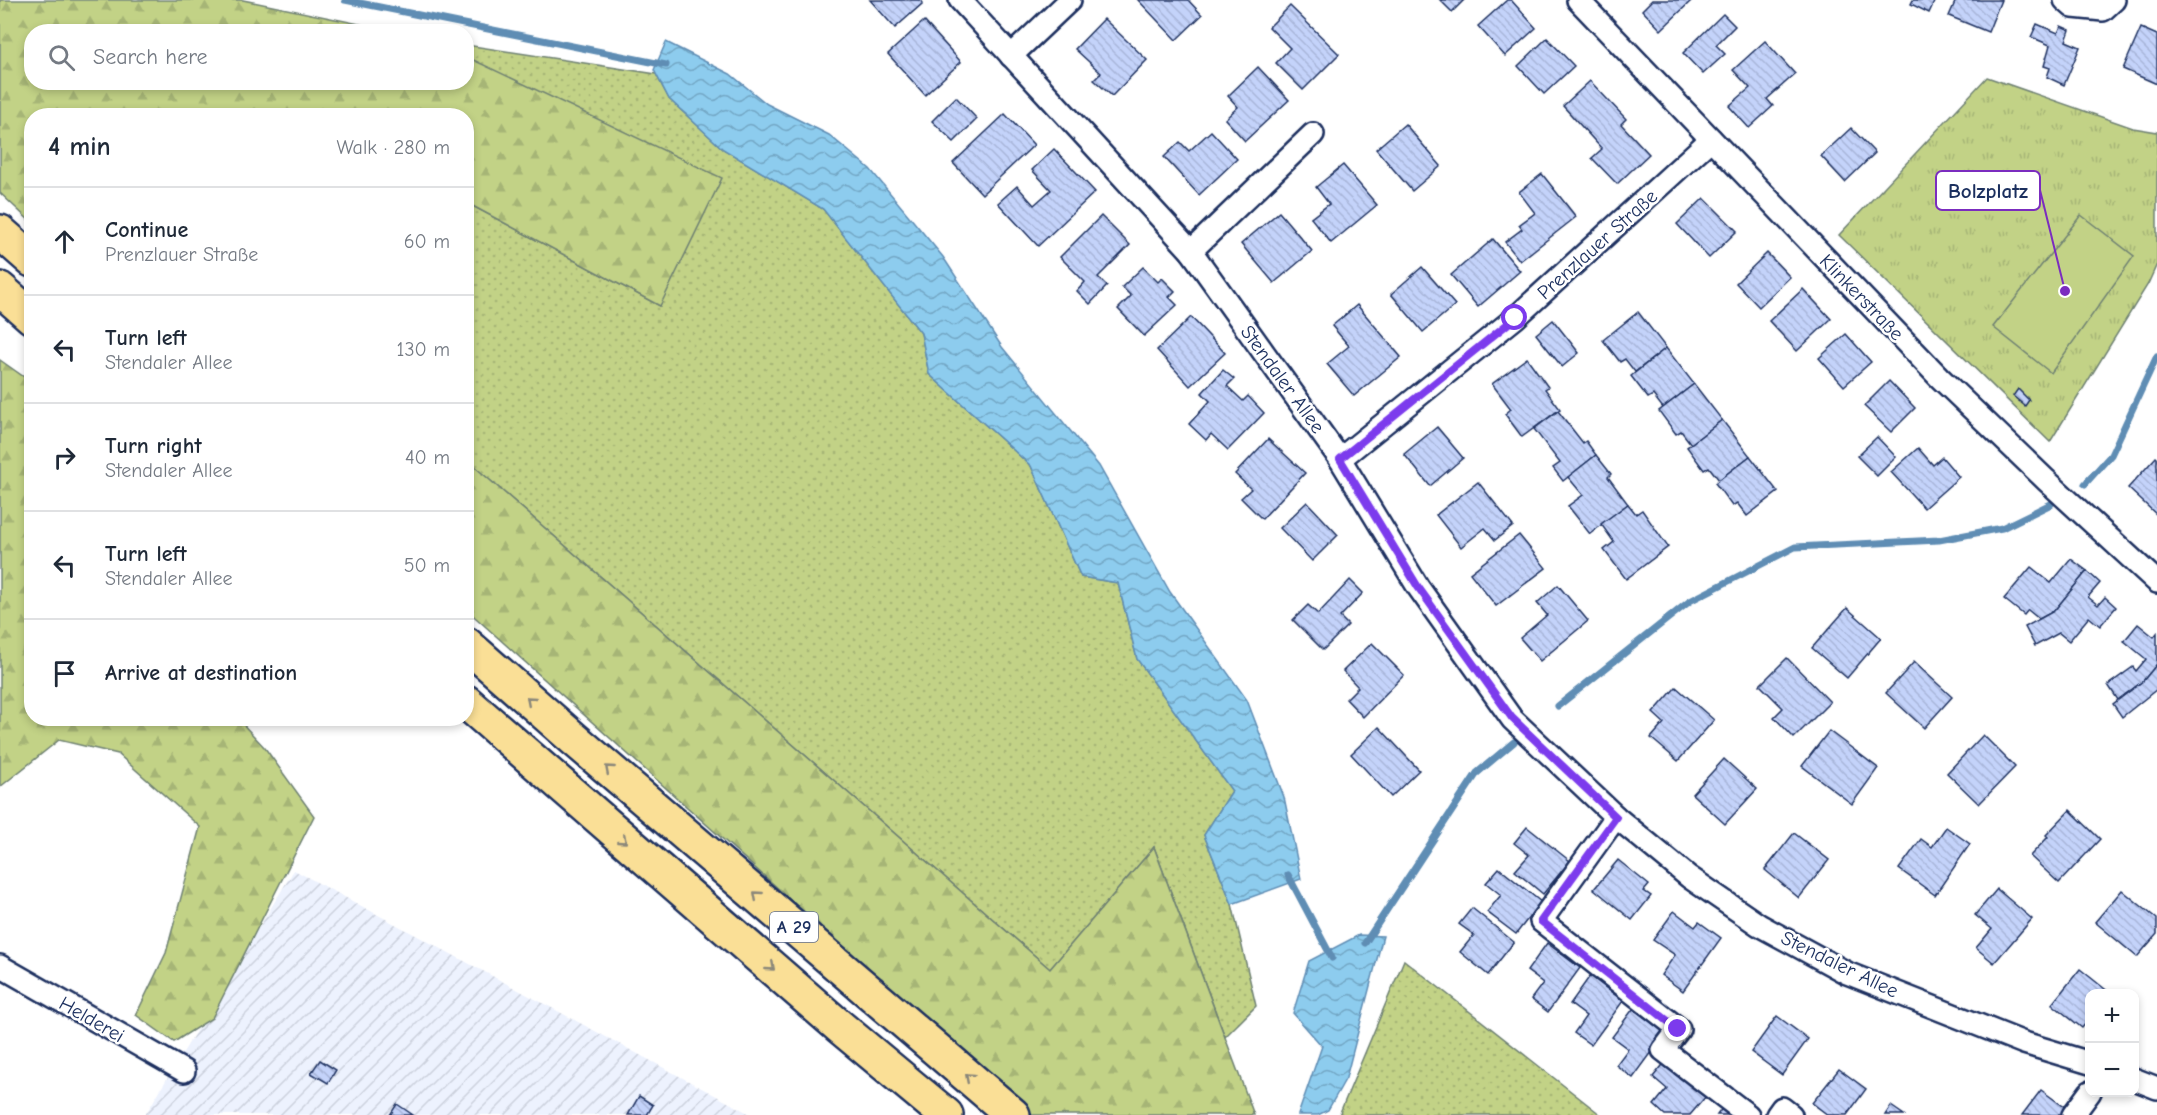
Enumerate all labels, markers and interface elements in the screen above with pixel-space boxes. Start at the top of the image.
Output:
search box [24,24,474,90]
icon: search [45,41,78,74]
text: Search here [93,44,208,70]
text: 4 min [48,132,111,162]
text: Walk · 280 m [337,136,450,159]
callout: Bolzplatz [1936,171,2040,210]
text: Bolzplatz [1948,179,2028,203]
street label: Prenzlauer Straße [1533,185,1662,304]
text: Continue [105,217,188,243]
icon: ahead [48,225,81,258]
text: 60 m [404,230,450,253]
text: Prenzlauer Straße [105,243,258,266]
street label: Klinkerstraße [1815,249,1908,345]
route start [1501,304,1527,330]
street label: Stendaler Allee [1236,321,1329,438]
text: Turn left [105,325,187,351]
icon: left [48,333,81,366]
text: 130 m [397,338,450,361]
text: Stendaler Allee [105,351,233,374]
text: Turn right [105,433,202,459]
icon: right [48,441,81,474]
text: 40 m [405,446,450,469]
text: Stendaler Allee [105,459,233,482]
text: Turn left [105,541,187,567]
icon: left [48,549,81,582]
text: 50 m [404,554,450,577]
text: Stendaler Allee [105,567,233,590]
icon: arrive [48,657,81,690]
text: Arrive at destination [105,660,297,686]
one-way arrow [526,696,537,707]
one-way arrow [605,765,616,776]
one-way arrow [616,833,627,844]
one-way arrow [753,892,764,903]
road number: A 29 [770,912,818,942]
street label: Stendaler Allee [1777,926,1902,1003]
one-way arrow [764,960,775,971]
map controls [2085,989,2139,1097]
button: + [2085,989,2139,1043]
street label: Helderei [55,992,129,1047]
route end [1664,1015,1690,1041]
button: − [2085,1043,2139,1097]
one-way arrow [965,1073,976,1084]

